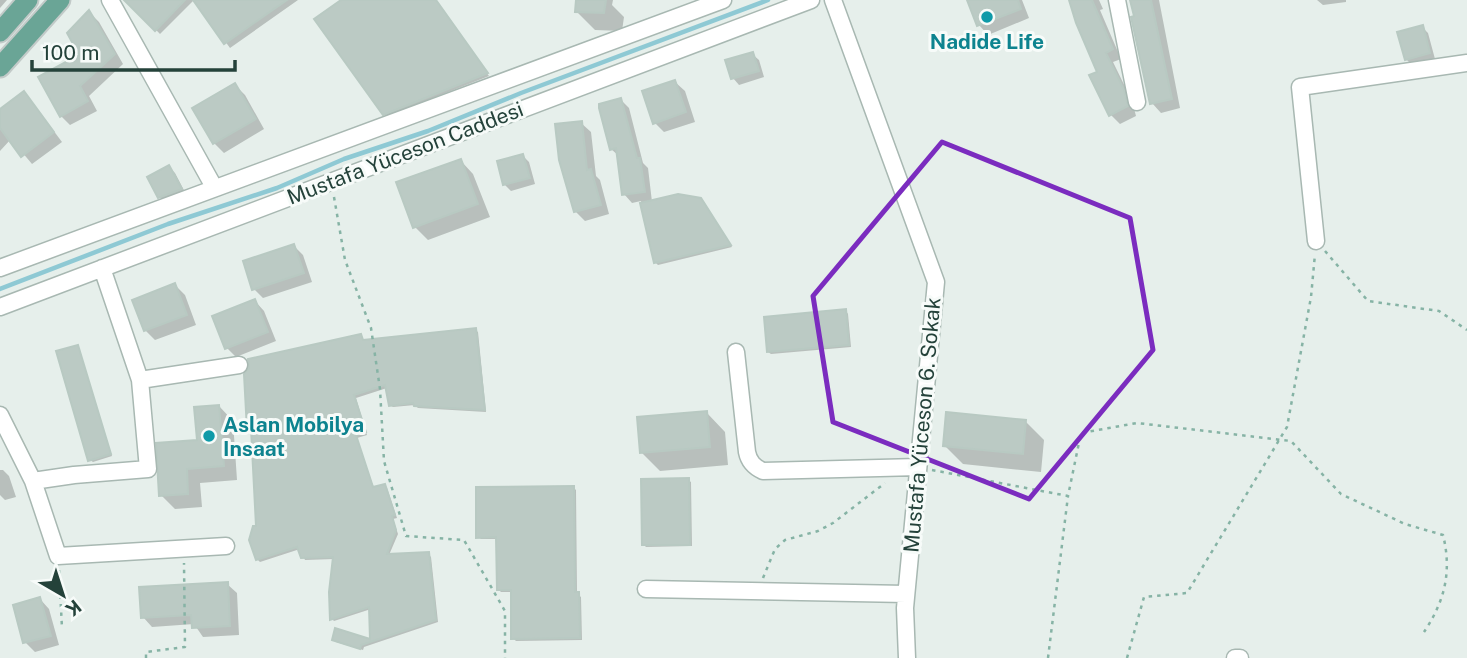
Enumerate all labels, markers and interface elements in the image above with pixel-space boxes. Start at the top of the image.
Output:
marker: Nadide Life [979,9,995,25]
scale bar [32,28,234,72]
place label: Nadide Life [930,29,1044,54]
text: 100 m [42,40,99,65]
street label: Mustafa Yüceson Caddesi [283,96,527,210]
street label: Mustafa Yüceson 6. Sokak [898,296,946,554]
place label: Aslan Mobilya Insaat [223,412,364,461]
marker: Aslan Mobilya Insaat [201,428,217,444]
north arrow [28,560,98,630]
text: K [61,595,86,621]

